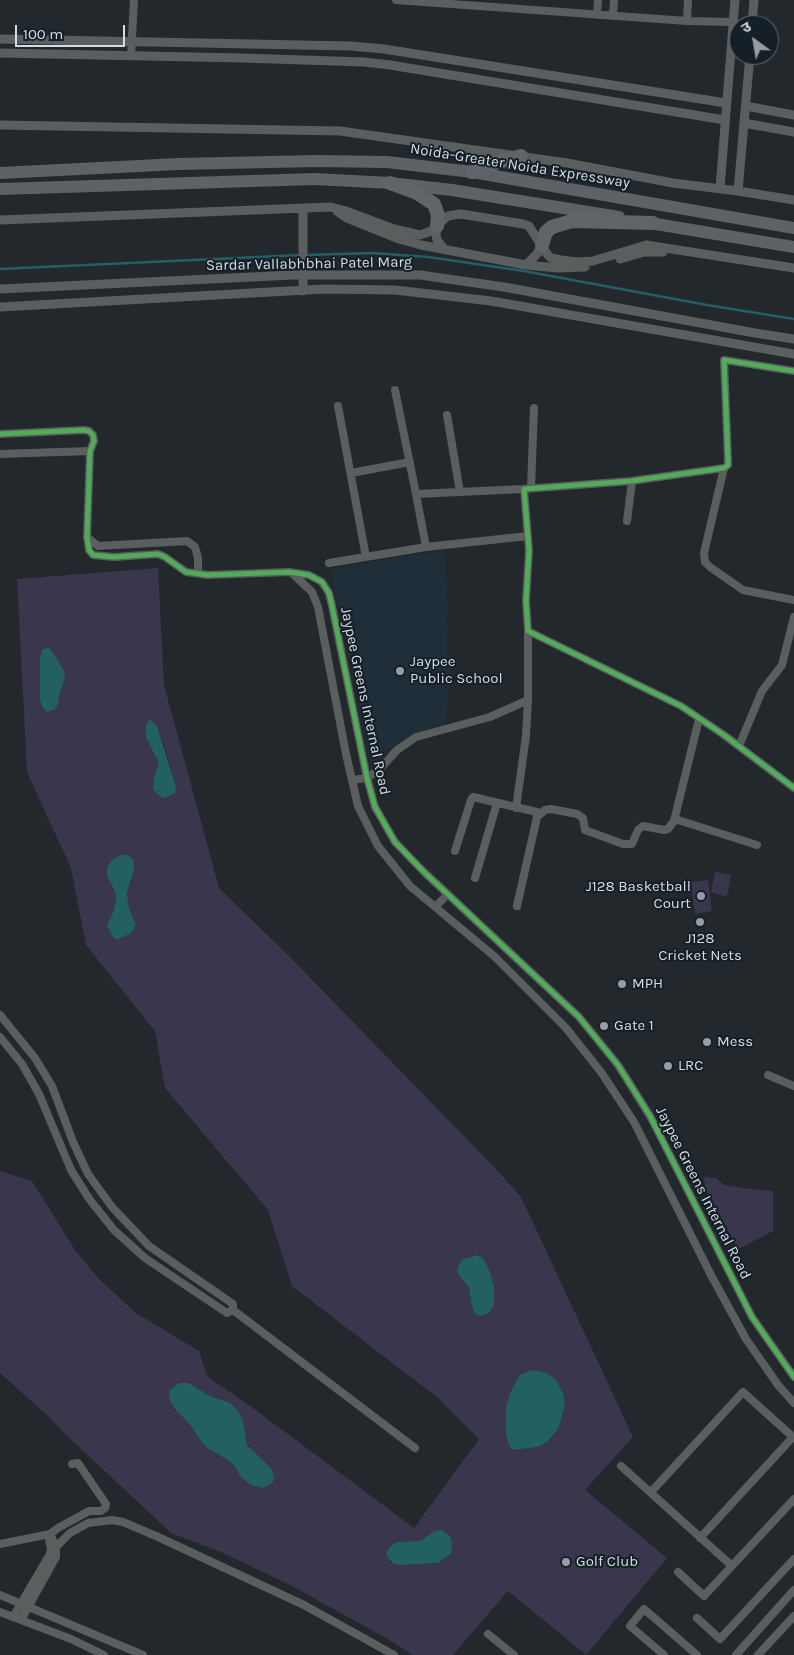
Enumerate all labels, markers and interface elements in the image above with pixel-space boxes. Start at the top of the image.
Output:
scale bar [18,15,128,47]
north arrow [729,15,779,65]
text: उ [738,18,754,37]
text: 100 m [23,25,63,43]
street label: Noida-Greater Noida Expressway [409,140,631,192]
street label: Sardar Vallabhbhai Patel Marg [206,253,412,275]
street label: Jaypee Greens Internal Road [336,605,394,797]
place label: Jaypee Public School [410,653,503,688]
marker: Jaypee Public School [394,665,406,677]
place label: J128 Basketball Court [586,878,691,913]
marker: J128 Basketball Court [695,890,707,902]
marker: J128 Cricket Nets [694,916,706,928]
place label: J128 Cricket Nets [658,930,742,965]
place label: MPH [632,975,663,993]
marker: MPH [616,978,628,990]
place label: Gate 1 [614,1017,654,1035]
marker: Gate 1 [598,1020,610,1032]
place label: Mess [717,1033,753,1051]
marker: Mess [701,1036,713,1048]
place label: LRC [678,1057,703,1075]
marker: LRC [662,1060,674,1072]
street label: Jaypee Greens Internal Road [651,1104,755,1282]
place label: Golf Club [576,1553,638,1571]
marker: Golf Club [560,1556,572,1568]

